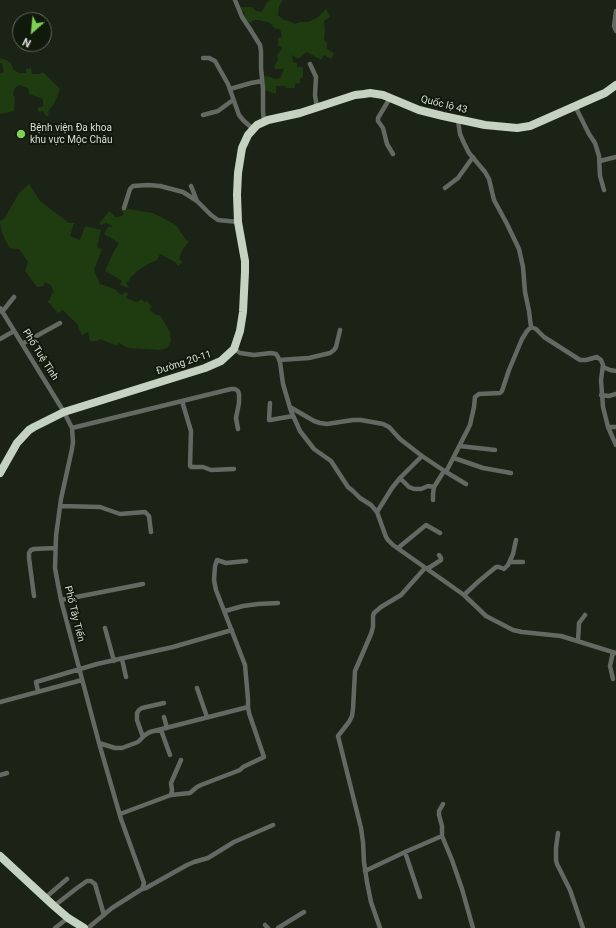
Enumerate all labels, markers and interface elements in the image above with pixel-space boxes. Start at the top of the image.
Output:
north arrow [12,12,52,52]
text: N [20,35,33,50]
street label: Quốc lộ 43 [419,93,469,117]
place label: Bệnh viện Đa khoa khu vực Mộc Châu [30,122,112,146]
marker: Bệnh viện Đa khoa khu vực Mộc Châu [15,128,27,140]
street label: Phố Tuệ Tĩnh [19,327,61,383]
street label: Đường 20-11 [155,348,213,378]
street label: Phố Tây Tiến [61,585,87,643]

